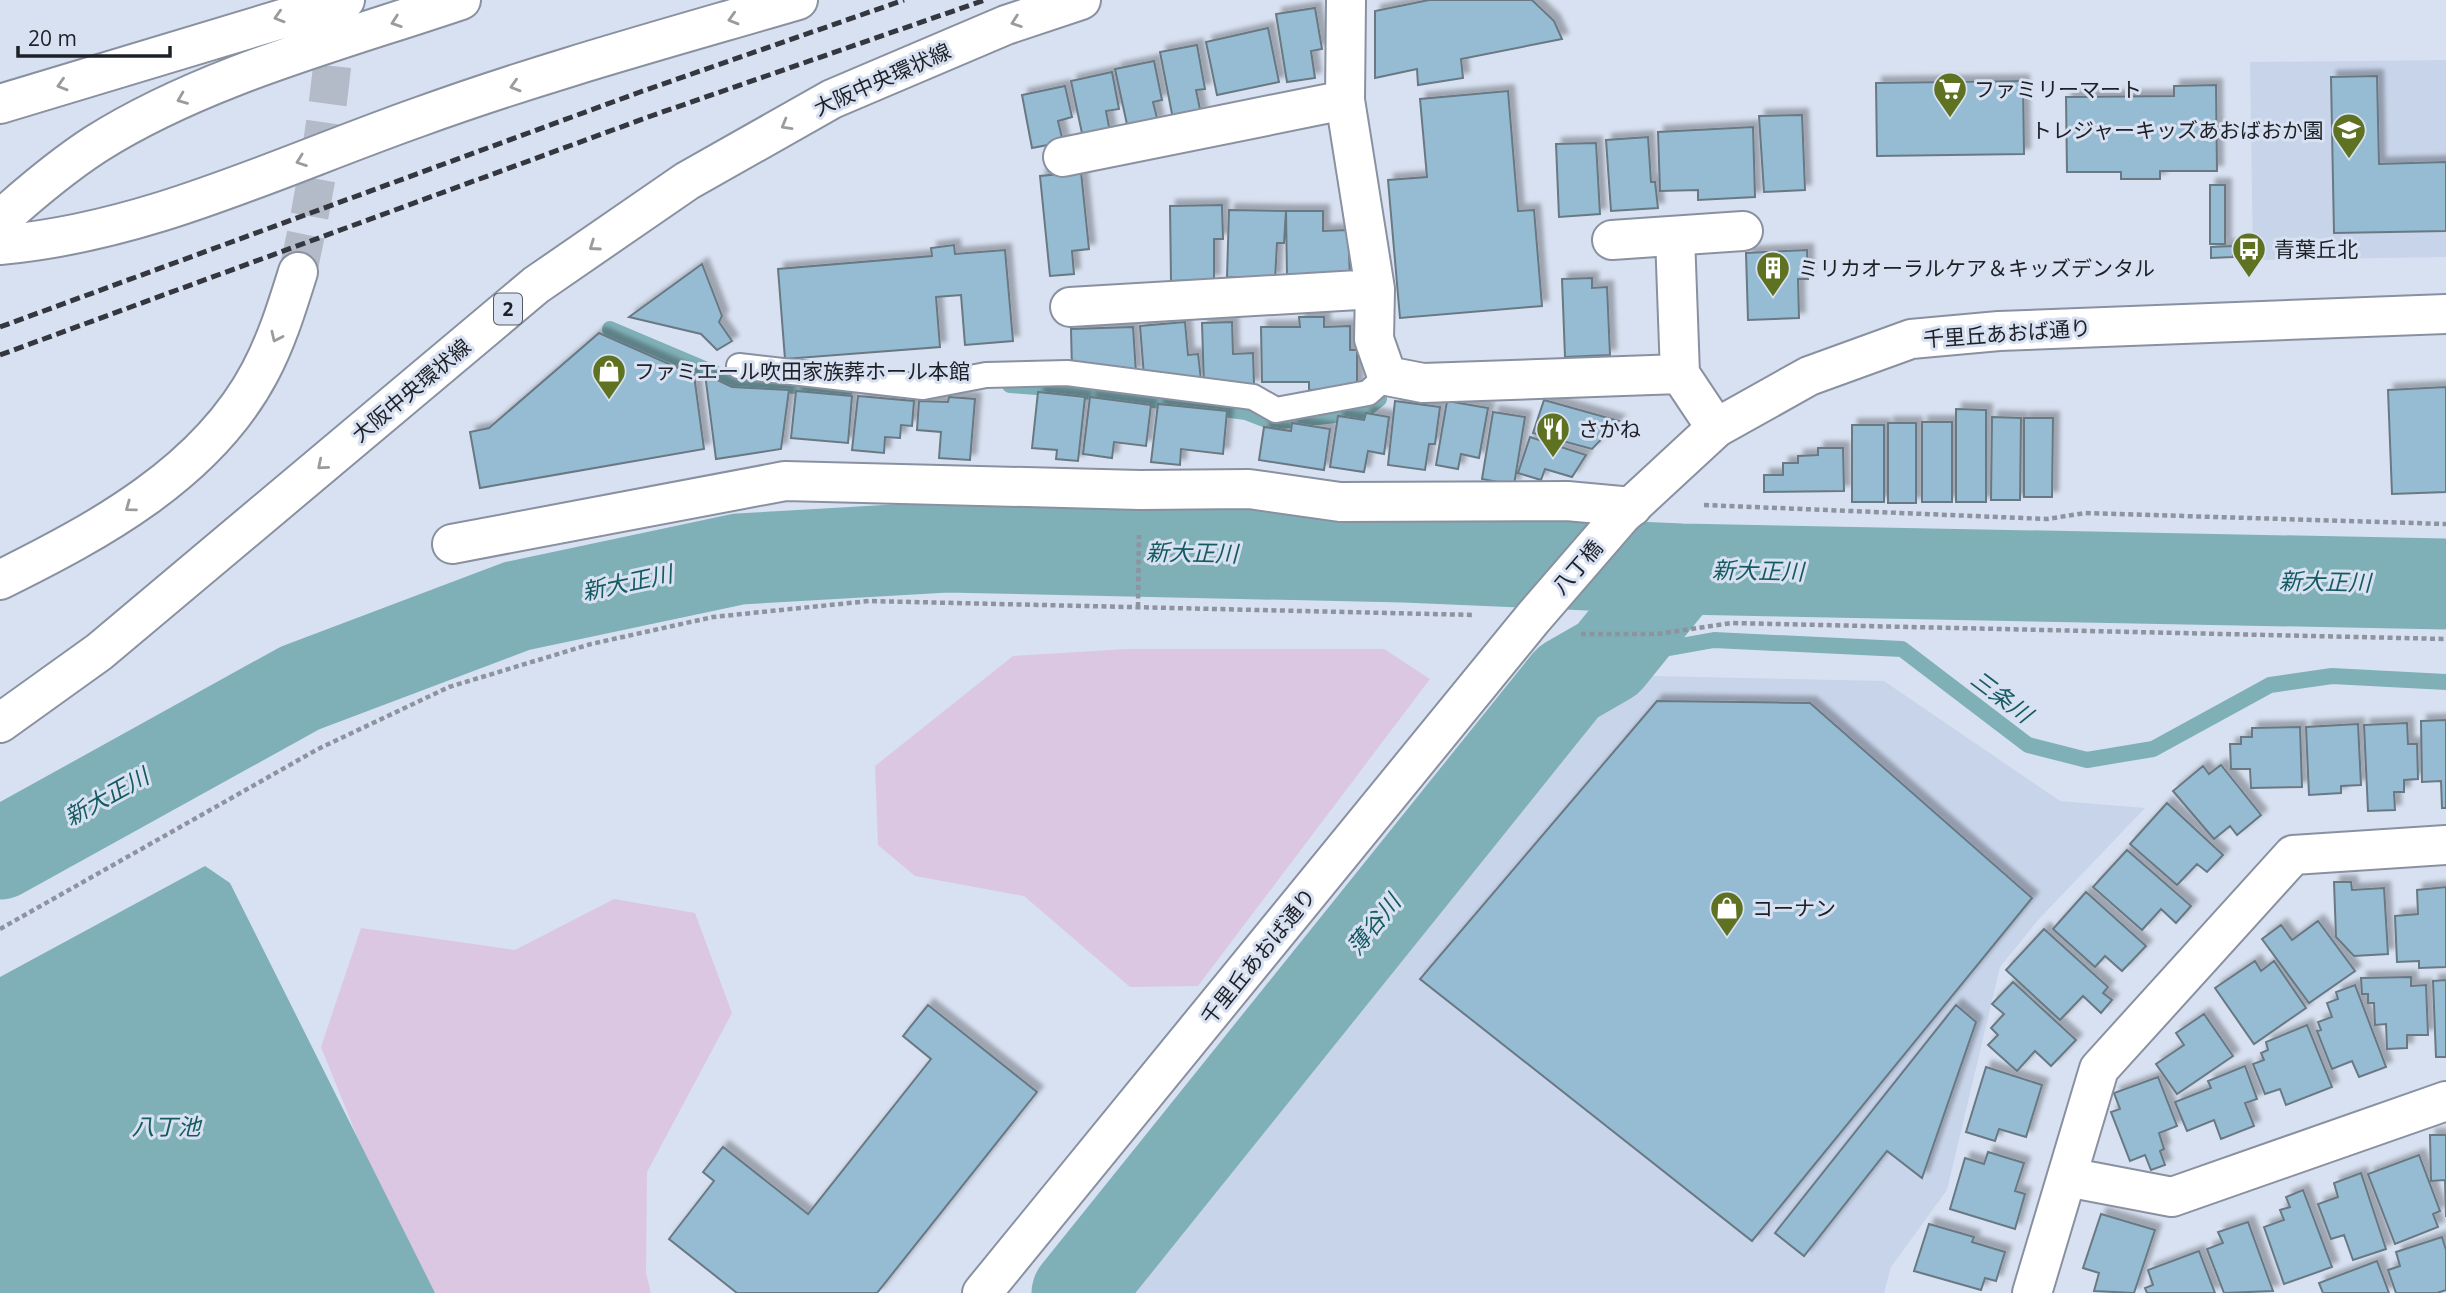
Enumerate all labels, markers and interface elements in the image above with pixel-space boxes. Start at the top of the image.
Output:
one-way arrow [273,9,285,24]
one-way arrow [727,11,739,25]
scale bar [18,14,170,58]
one-way arrow [391,14,403,28]
one-way arrow [1010,14,1023,28]
text: 20 m [28,24,77,52]
street label: 大阪中央環状線 [809,36,955,122]
supermarket icon: ファミリーマート [1931,70,1969,119]
place label: ファミリーマート [1974,75,2142,103]
one-way arrow [56,76,68,91]
one-way arrow [510,78,522,92]
one-way arrow [177,91,189,105]
school or university icon: トレジャーキッズあおばおか園 [2330,111,2368,160]
place label: トレジャーキッズあおばおか園 [2031,116,2324,144]
one-way arrow [781,117,794,130]
one-way arrow [295,152,307,166]
bus stop icon: 青葉丘北 [2230,230,2268,279]
place label: 青葉丘北 [2274,235,2358,263]
one-way arrow [589,238,602,250]
building icon: ミリカオーラルケア＆キッズデンタル [1754,249,1792,298]
place label: ミリカオーラルケア＆キッズデンタル [1798,254,2155,282]
road number: 2 [494,294,522,324]
street label: 千里丘あおば通り [1922,313,2092,353]
one-way arrow [271,330,285,342]
street label: 大阪中央環状線 [346,332,476,448]
shop icon: ファミエール吹田家族葬ホール本館 [590,352,628,401]
place label: ファミエール吹田家族葬ホール本館 [634,357,970,385]
restaurant icon: さかね [1534,410,1572,459]
place label: さかね [1578,415,1641,443]
one-way arrow [317,457,330,469]
one-way arrow [126,499,138,511]
street label: 八丁橋 [1546,534,1608,600]
water label: 新大正川 [1146,535,1241,569]
water label: 新大正川 [1712,553,1807,587]
water label: 新大正川 [579,556,678,607]
water label: 新大正川 [2279,564,2374,598]
water label: 三条川 [1965,662,2042,731]
water label: 新大正川 [58,758,157,832]
street label: 千里丘あおば通り [1194,882,1322,1030]
water label: 薄谷川 [1339,885,1409,961]
shop icon: コーナン [1708,889,1746,938]
place label: コーナン [1752,894,1836,922]
water label: 八丁池 [132,1110,203,1142]

